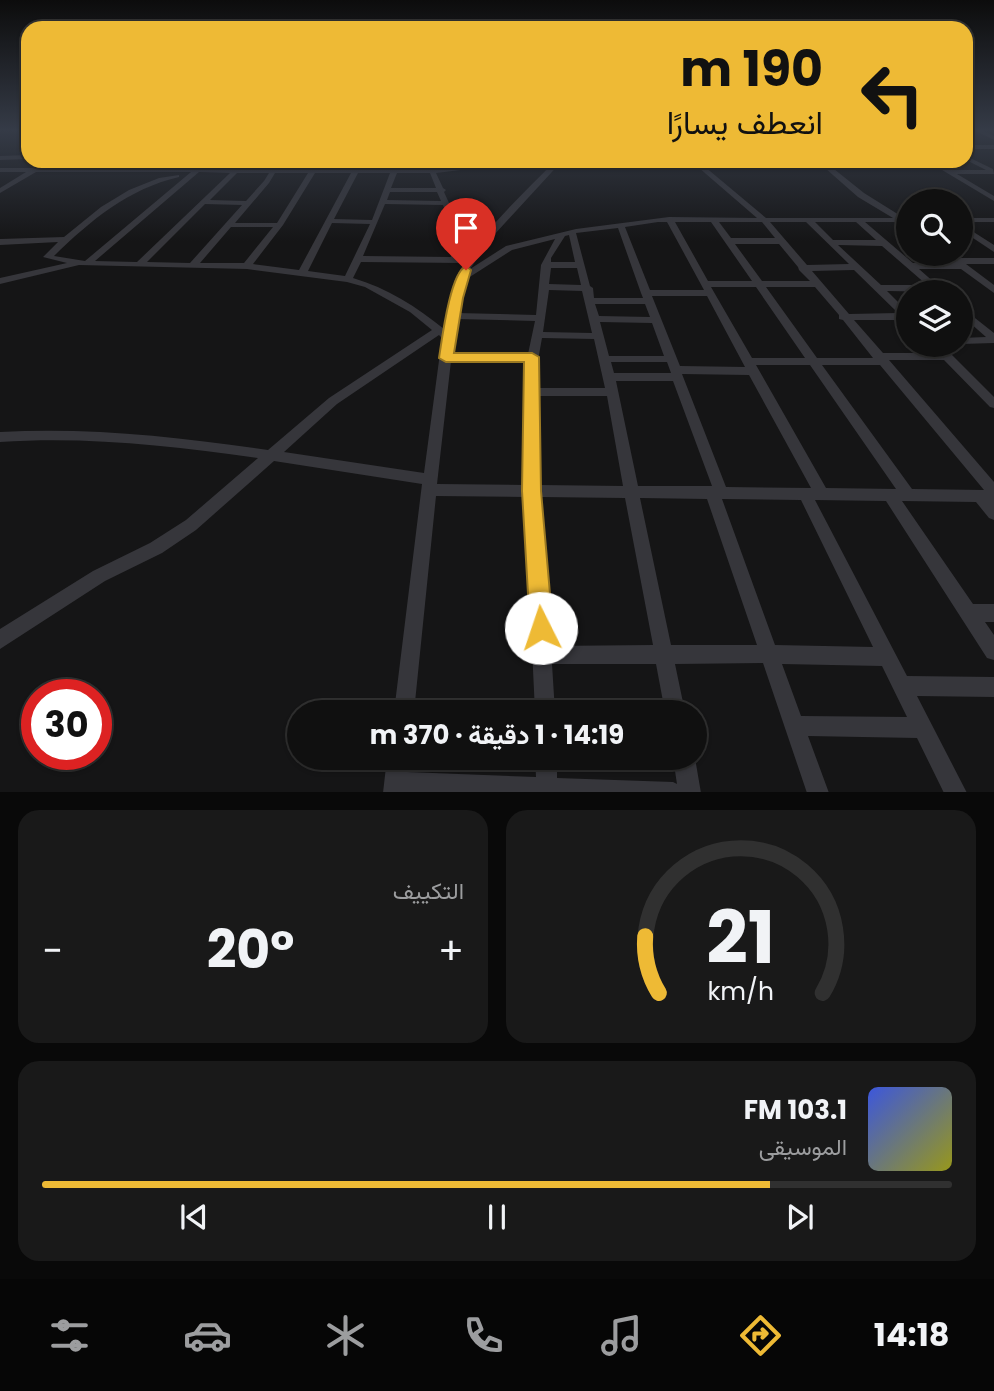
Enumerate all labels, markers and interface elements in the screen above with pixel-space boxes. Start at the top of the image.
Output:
text: 190 m [680,35,823,103]
icon: left [847,49,938,140]
text: انعطف يسارًا [667,100,823,145]
map controls [896,189,973,357]
button: search [896,189,973,266]
pin [436,198,496,270]
icon: arrive [447,209,485,247]
button: layers [896,280,973,357]
position arrow [504,591,578,665]
speed limit sign: 30 [21,679,112,770]
text: 14:19 · 1 دقيقة · 370 m [370,717,624,753]
text: التكييف [393,875,464,907]
text: 21 [707,887,775,988]
text: 20° [207,913,294,986]
text: − [42,924,63,977]
text: + [438,924,464,977]
text: km/h [708,973,774,1008]
text: 103.1 FM [744,1092,847,1128]
text: الموسيقى [759,1131,847,1163]
icon: previous [175,1198,213,1236]
icon: pause [478,1198,516,1236]
icon: next [781,1198,819,1236]
icon: filters [45,1311,94,1360]
icon: car [183,1311,232,1360]
icon: climate [321,1311,370,1360]
icon: phone [459,1311,508,1360]
icon: music [597,1311,646,1360]
icon: directions [736,1311,785,1360]
text: 14:18 [874,1312,949,1357]

